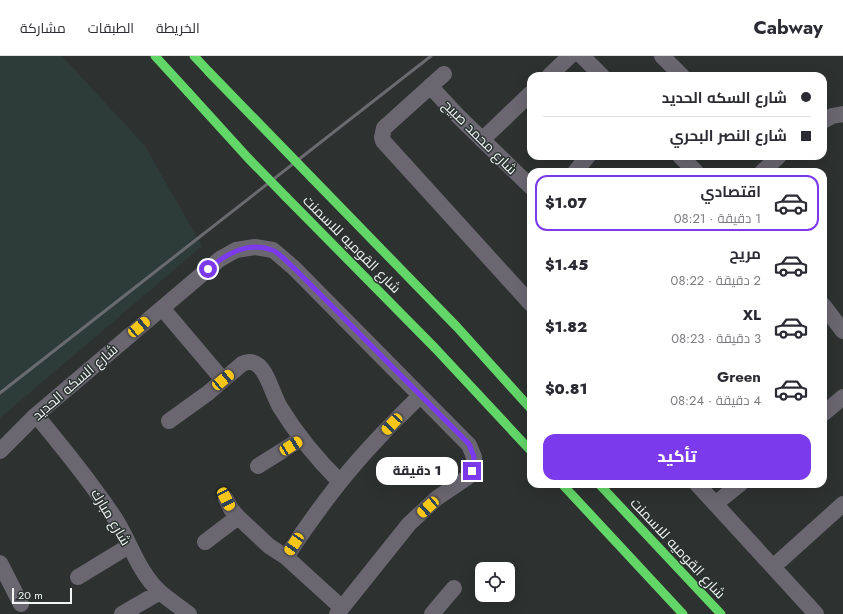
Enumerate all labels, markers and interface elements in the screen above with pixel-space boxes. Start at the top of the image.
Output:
text: Cabway [753,14,823,41]
text: مشاركة [20,18,66,38]
text: الطبقات [88,18,134,38]
text: الخريطة [156,18,200,38]
text: شارع السكه الحديد [662,87,787,109]
street label: شارع محمد صبيح [438,95,522,179]
text: شارع النصر البحري [670,125,787,147]
text: اقتصادي [701,181,761,203]
icon: car [773,185,809,221]
street label: شارع القوميه للاسمنت [299,191,405,297]
text: $1.07 [545,192,587,214]
text: 1 دقيقة · 08:21 [674,209,761,228]
text: مريح [729,243,761,265]
icon: car [773,247,809,283]
text: $1.45 [545,254,588,276]
route start [199,260,217,278]
text: 2 دقيقة · 08:22 [671,271,761,290]
text: XL [743,304,761,326]
icon: car [773,309,809,345]
car [126,315,152,339]
text: $1.82 [545,316,587,338]
text: 3 دقيقة · 08:23 [671,329,761,348]
street label: شارع السكه الحديد [28,339,122,425]
text: Green [717,366,761,388]
car [210,368,236,392]
icon: car [773,371,809,407]
text: $0.81 [545,378,587,400]
text: 4 دقيقة · 08:24 [670,391,761,410]
car [379,411,405,437]
button: تأكيد [543,434,811,480]
car [278,435,304,457]
callout: 1 دقيقة [376,457,458,485]
text: 1 دقيقة [393,461,441,480]
route end [463,462,481,480]
street label: شارع مبارك [86,485,136,549]
car [215,486,237,512]
street label: شارع القوميه للاسمنت [626,493,730,603]
car [415,495,441,519]
car [282,531,306,557]
map controls [475,562,515,602]
button: locate [475,562,515,602]
scale bar [12,586,72,605]
text: 20 m [18,587,43,603]

